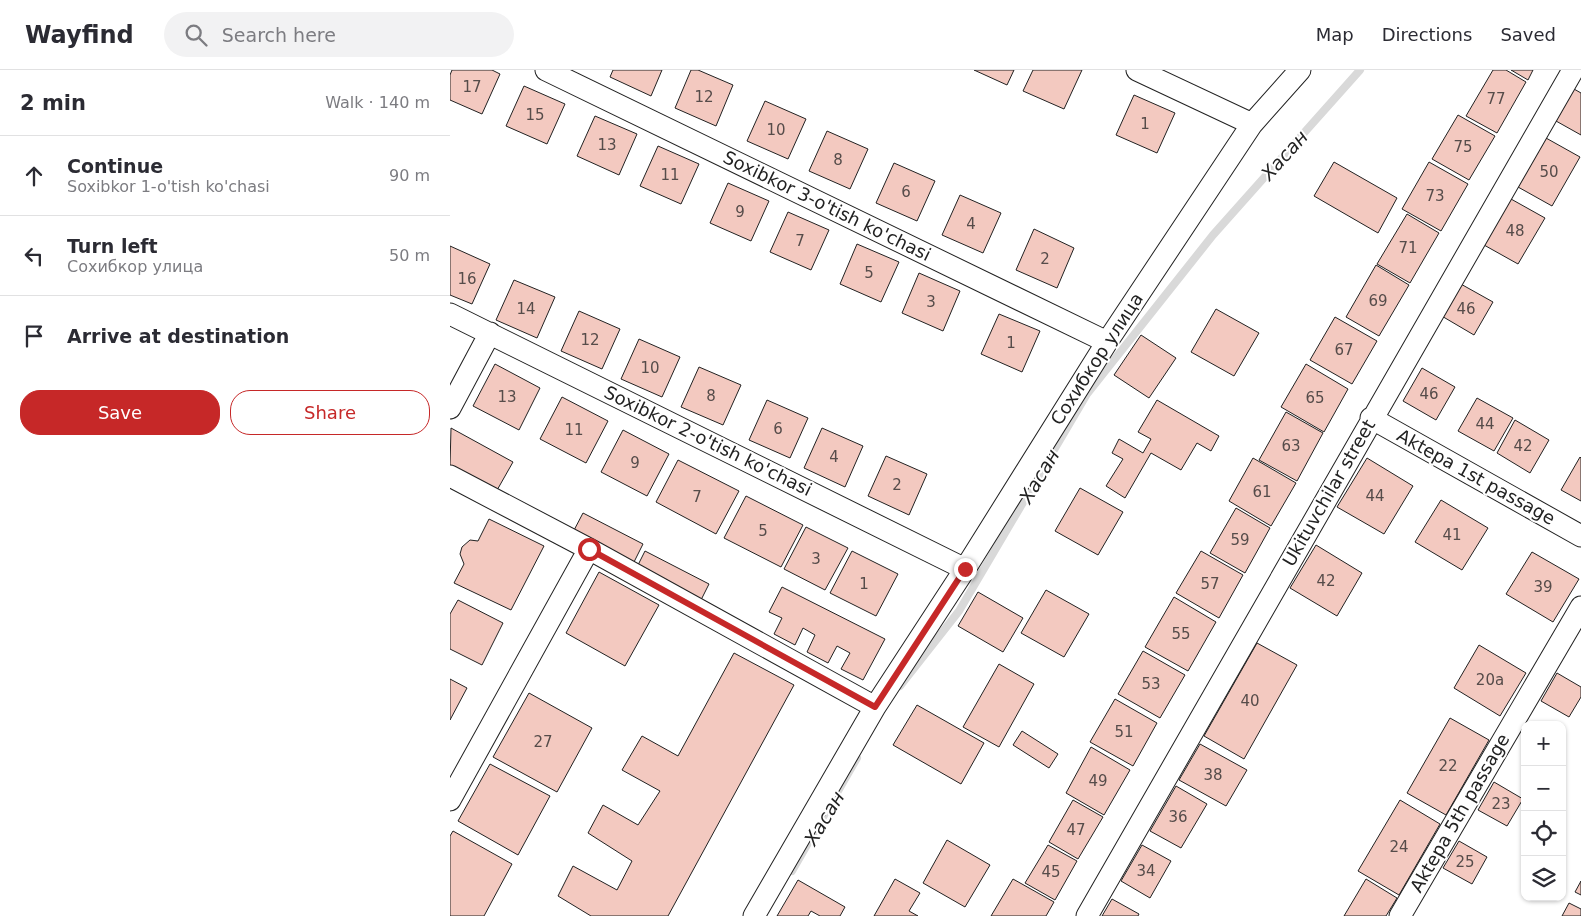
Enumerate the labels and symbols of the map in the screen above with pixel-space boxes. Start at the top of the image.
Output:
house number: 17 [462,78,482,96]
house number: 12 [694,88,714,106]
house number: 77 [1486,90,1506,108]
house number: 15 [525,106,545,124]
house number: 1 [1140,115,1150,133]
house number: 10 [766,121,786,139]
water label: Хасан [1255,126,1312,185]
house number: 13 [597,136,617,154]
house number: 75 [1453,138,1473,156]
street label: Soxibkor 3-o'tish ko'chasi [720,146,934,265]
house number: 8 [833,151,843,169]
house number: 50 [1539,163,1559,181]
house number: 11 [660,166,680,184]
house number: 6 [901,183,911,201]
house number: 73 [1425,187,1445,205]
house number: 9 [735,203,745,221]
house number: 4 [966,215,976,233]
house number: 48 [1505,222,1525,240]
house number: 7 [795,232,805,250]
house number: 71 [1398,239,1418,257]
house number: 2 [1040,250,1050,268]
house number: 5 [864,264,874,282]
house number: 16 [457,270,477,288]
street label: Сохибкор улица [1046,289,1147,429]
house number: 69 [1368,292,1388,310]
house number: 3 [926,293,936,311]
house number: 14 [516,300,536,318]
house number: 46 [1456,300,1476,318]
house number: 12 [580,331,600,349]
house number: 1 [1006,334,1016,352]
house number: 67 [1334,341,1354,359]
house number: 10 [640,359,660,377]
street label: Soxibkor 2-o'tish ko'chasi [601,381,815,500]
house number: 46 [1419,385,1439,403]
house number: 8 [706,387,716,405]
house number: 13 [497,388,517,406]
house number: 65 [1305,389,1325,407]
house number: 44 [1475,415,1495,433]
street label: Ukituvchilar street [1278,416,1379,570]
house number: 6 [773,420,783,438]
house number: 11 [564,421,584,439]
street label: Aktepa 1st passage [1394,424,1559,529]
house number: 63 [1281,437,1301,455]
house number: 42 [1513,437,1533,455]
water label: Хасан [1014,445,1064,508]
house number: 4 [829,448,839,466]
house number: 9 [630,454,640,472]
house number: 2 [892,476,902,494]
house number: 61 [1252,483,1272,501]
house number: 44 [1365,487,1385,505]
house number: 7 [692,488,702,506]
house number: 5 [758,522,768,540]
house number: 41 [1442,526,1462,544]
house number: 59 [1230,531,1250,549]
route start [578,538,601,561]
house number: 3 [811,550,821,568]
route end [954,558,977,581]
house number: 42 [1316,572,1336,590]
house number: 1 [859,575,869,593]
house number: 57 [1200,575,1220,593]
house number: 39 [1533,578,1553,596]
house number: 55 [1171,625,1191,643]
house number: 20a [1476,671,1504,689]
house number: 53 [1141,675,1161,693]
house number: 40 [1240,692,1260,710]
house number: 51 [1114,723,1134,741]
street label: Aktepa 5th passage [1406,730,1514,896]
house number: 27 [533,733,553,751]
house number: 22 [1438,757,1458,775]
house number: 38 [1203,766,1223,784]
house number: 49 [1088,772,1108,790]
water label: Хасан [799,787,849,850]
house number: 23 [1491,795,1511,813]
house number: 36 [1168,808,1188,826]
house number: 47 [1066,821,1086,839]
house number: 24 [1389,838,1409,856]
house number: 25 [1455,853,1475,871]
house number: 34 [1136,862,1156,880]
house number: 45 [1041,863,1061,881]

